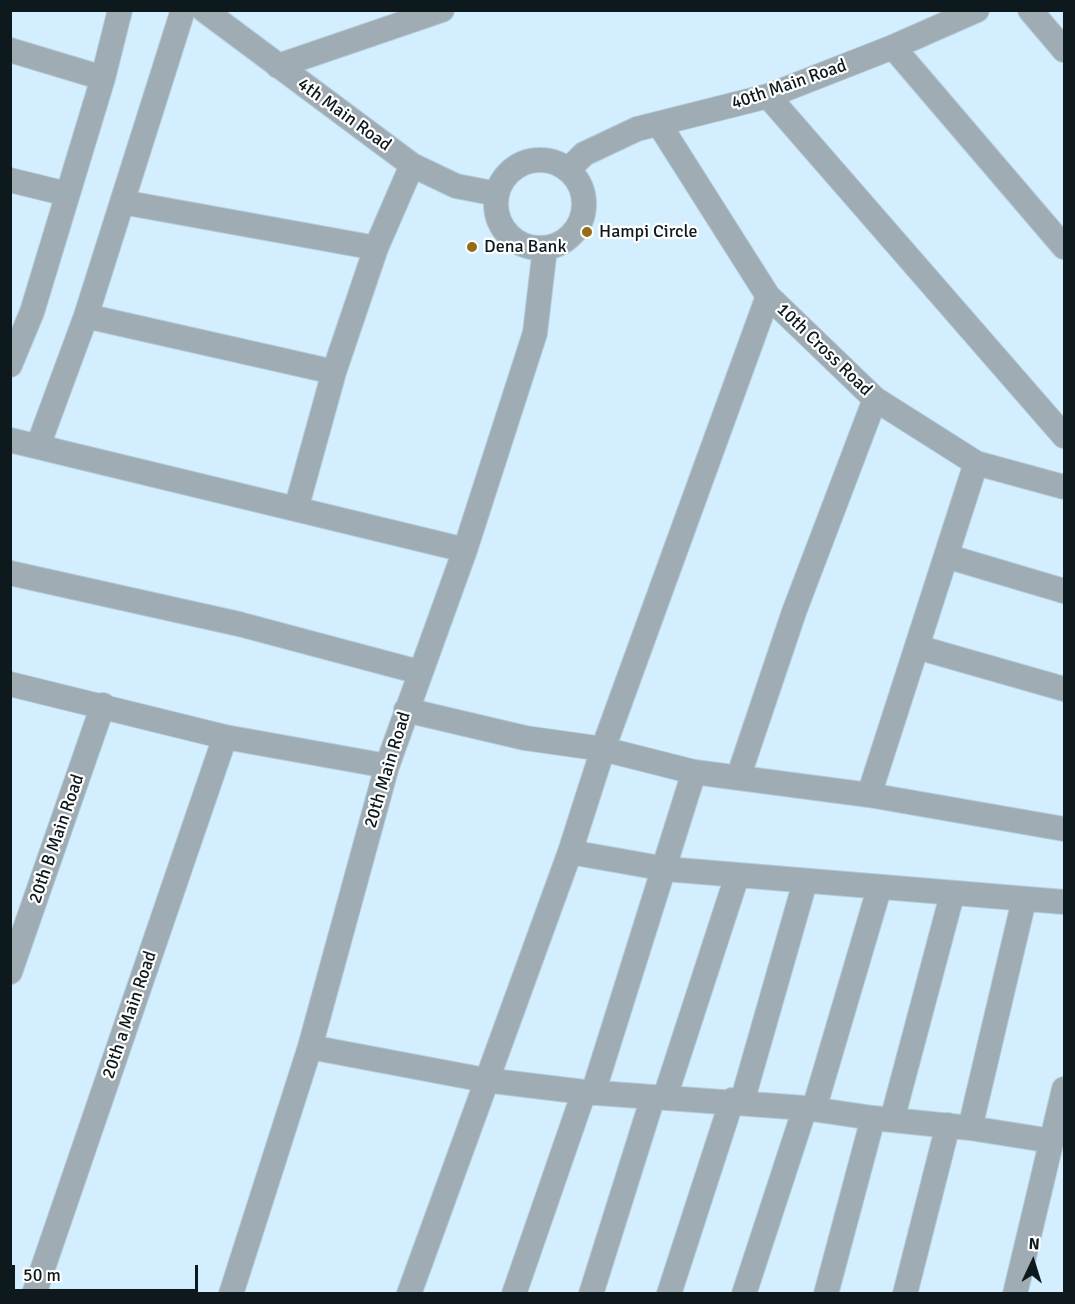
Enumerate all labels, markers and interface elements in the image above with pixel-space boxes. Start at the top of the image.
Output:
street label: 40th Main Road [729,55,849,115]
street label: 4th Main Road [293,74,395,156]
place label: Hampi Circle [599,221,698,243]
marker: Hampi Circle [580,225,594,239]
place label: Dena Bank [484,236,566,258]
marker: Dena Bank [465,240,479,254]
street label: 10th Cross Road [772,299,876,401]
street label: 20th Main Road [360,709,416,831]
street label: 20th B Main Road [25,772,89,906]
street label: 20th a Main Road [98,948,162,1082]
north arrow [1003,1232,1063,1292]
text: N [1028,1234,1041,1254]
scale bar [15,1253,201,1291]
text: 50 m [23,1264,61,1286]

